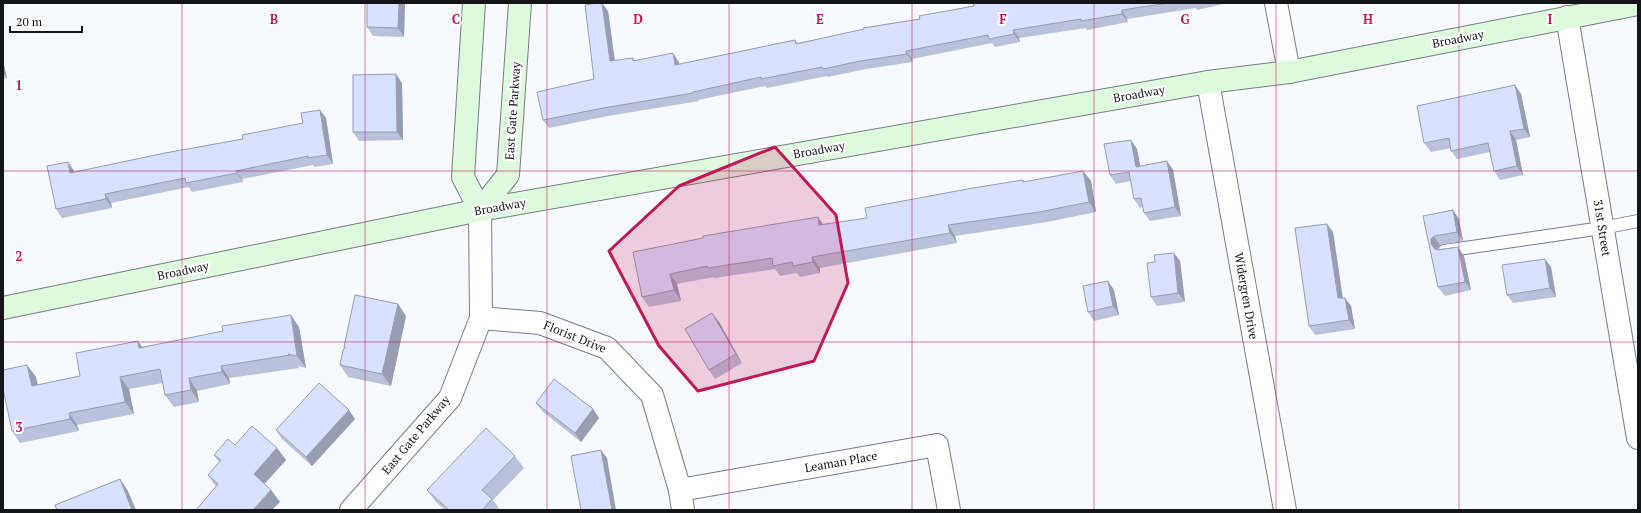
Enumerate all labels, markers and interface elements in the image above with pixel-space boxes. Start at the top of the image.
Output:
scale bar [10,8,82,34]
text: B [270,10,278,28]
text: C [452,10,460,28]
text: D [633,10,643,28]
text: E [816,10,824,28]
text: F [999,10,1007,28]
text: G [1180,10,1190,28]
text: H [1363,10,1373,28]
text: I [1548,10,1553,28]
text: 20 m [16,14,43,29]
street label: Broadway [1431,26,1486,51]
street label: East Gate Parkway [502,61,523,160]
text: 1 [15,76,23,94]
street label: Broadway [1112,81,1167,105]
street label: Broadway [792,137,847,161]
street label: Broadway [473,194,528,218]
street label: 31st Street [1591,198,1614,258]
text: 2 [15,247,23,265]
street label: Widergren Drive [1231,251,1261,340]
street label: Broadway [156,258,211,283]
street label: Florist Drive [542,317,609,356]
street label: East Gate Parkway [378,392,454,477]
text: 3 [15,418,23,436]
street label: Leaman Place [803,448,878,475]

